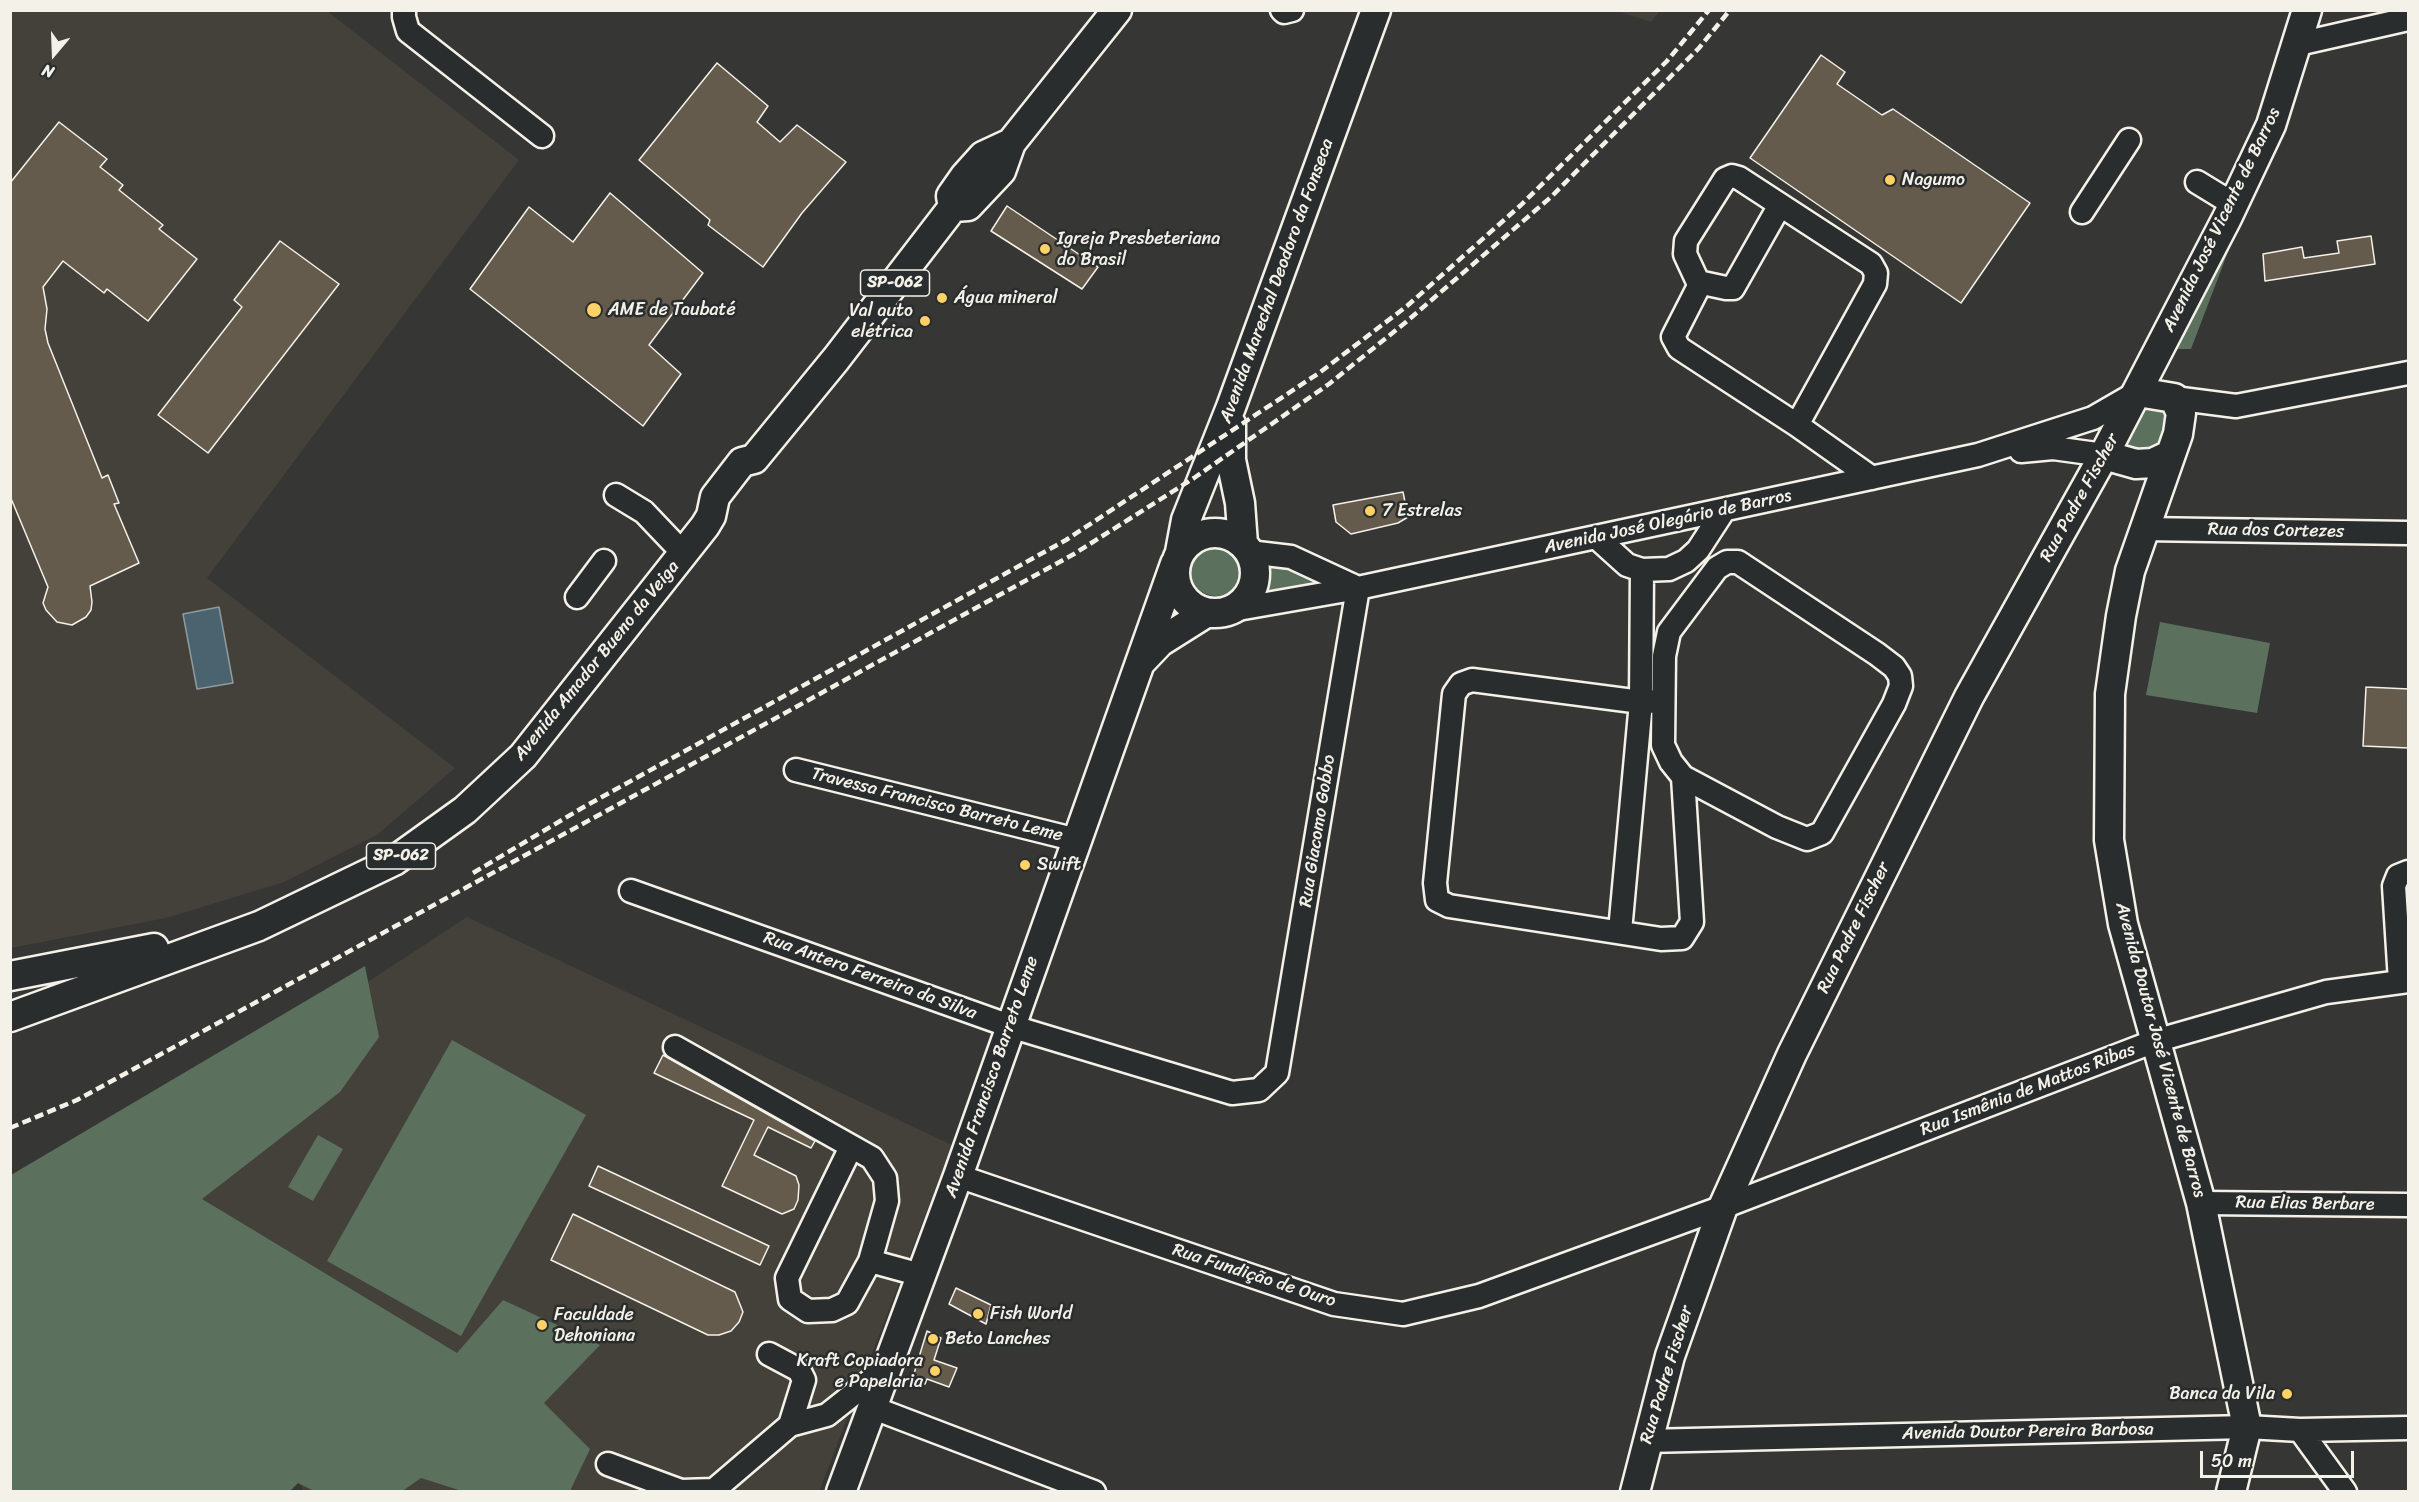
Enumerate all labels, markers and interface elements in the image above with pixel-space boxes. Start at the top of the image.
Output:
north arrow [24,24,84,84]
text: N [38,56,58,87]
street label: Avenida José Vicente de Barros [2158,105,2286,335]
street label: Avenida Marechal Deodoro da Fonseca [1215,136,1339,426]
place label: Nagumo [1902,169,1965,191]
marker: Nagumo [1883,173,1897,187]
place label: Igreja Presbeteriana do Brasil [1057,228,1220,270]
marker: Igreja Presbeteriana do Brasil [1038,242,1052,256]
road number: SP-062 [860,270,930,296]
place label: Água mineral [954,287,1058,309]
marker: Água mineral [935,291,949,305]
place label: AME de Taubaté [608,299,736,321]
place label: Val auto elétrica [849,300,913,342]
marker: AME de Taubaté [585,301,603,319]
marker: Val auto elétrica [918,314,932,328]
street label: Rua Padre Fischer [2036,430,2124,566]
street label: Avenida José Olegário de Barros [1542,485,1794,559]
place label: 7 Estrelas [1382,500,1462,522]
marker: 7 Estrelas [1363,504,1377,518]
street label: Rua dos Cortezes [2208,519,2344,543]
street label: Avenida Amador Bueno da Veiga [510,557,684,765]
street label: Rua Giacomo Gobbo [1295,753,1341,909]
street label: Travessa Francisco Barreto Leme [809,763,1065,847]
road number: SP-062 [366,843,436,869]
place label: Swift [1037,854,1081,876]
marker: Swift [1018,858,1032,872]
street label: Rua Padre Fischer [1813,859,1895,997]
street label: Avenida Doutor José Vicente de Barros [2110,900,2210,1200]
street label: Rua Antero Ferreira da Silva [760,927,980,1025]
street label: Avenida Francisco Barreto Leme [940,953,1044,1201]
street label: Rua Ismênia de Mattos Ribas [1917,1039,2139,1141]
street label: Rua Elias Berbare [2235,1192,2375,1216]
street label: Rua Fundição de Ouro [1169,1239,1339,1313]
place label: Fish World [990,1303,1072,1325]
street label: Rua Padre Fischer [1636,1303,1698,1447]
place label: Faculdade Dehoniana [554,1304,635,1346]
marker: Fish World [971,1307,985,1321]
marker: Faculdade Dehoniana [535,1318,549,1332]
place label: Beto Lanches [945,1328,1050,1350]
marker: Beto Lanches [926,1332,940,1346]
place label: Kraft Copiadora e Papelaria [797,1350,923,1392]
marker: Kraft Copiadora e Papelaria [928,1364,942,1378]
place label: Banca da Vila [2169,1383,2275,1405]
marker: Banca da Vila [2280,1387,2294,1401]
street label: Avenida Doutor Pereira Barbosa [1902,1419,2154,1445]
scale bar [2203,1439,2358,1477]
text: 50 m [2211,1445,2252,1477]

